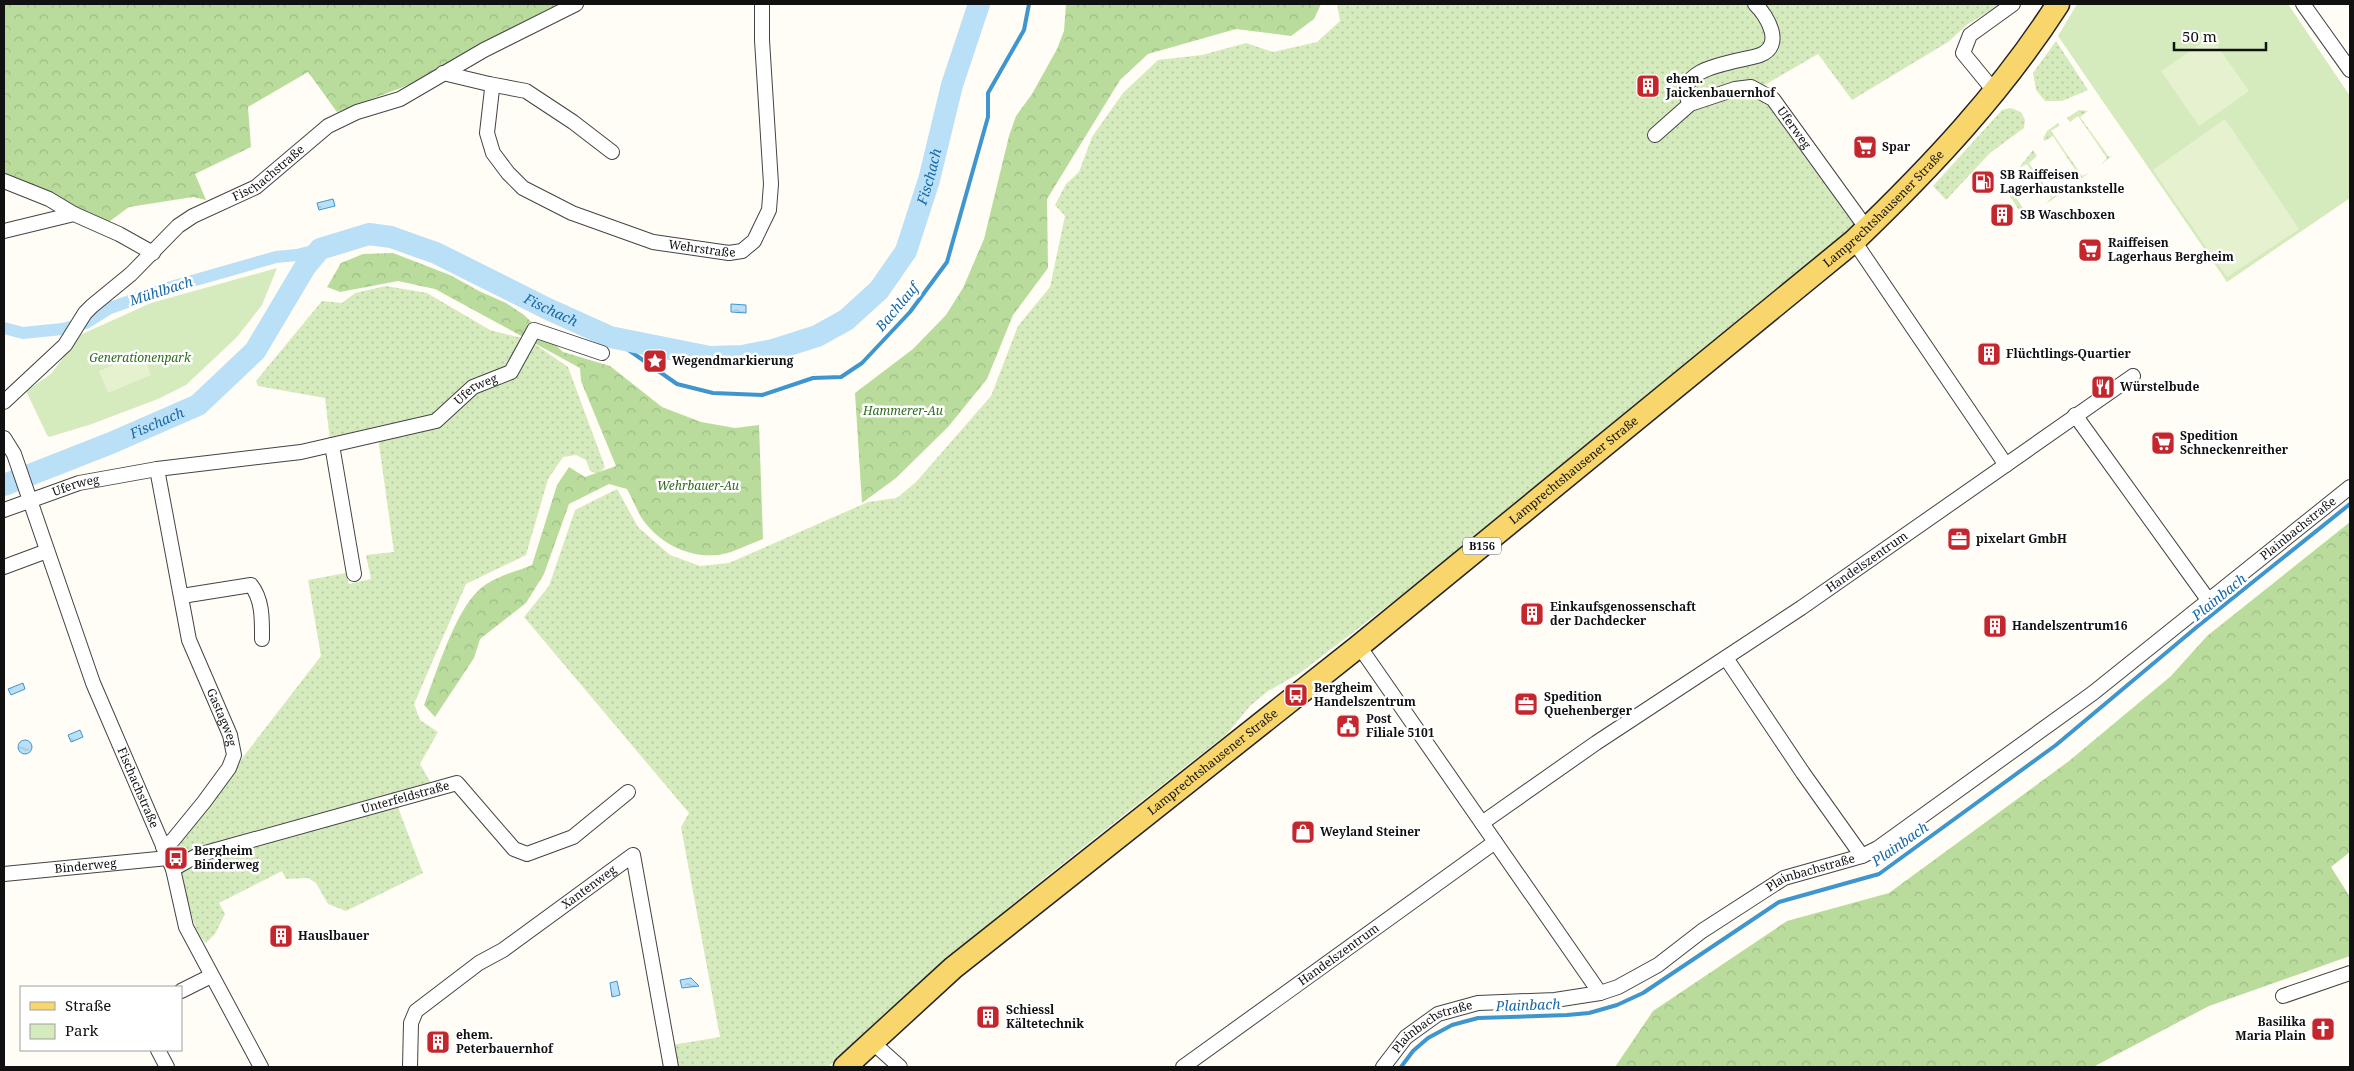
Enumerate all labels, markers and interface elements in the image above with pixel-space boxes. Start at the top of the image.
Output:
scale bar [2174,20,2266,52]
text: 50 m [2182,26,2217,46]
place label: ehem. Jaickenbauernhof [1665,70,1776,101]
building icon: ehem. Jaickenbauernhof [1635,73,1661,99]
street label: Uferweg [1773,103,1816,153]
supermarket icon: Spar [1852,134,1878,160]
place label: Spar [1882,138,1911,155]
street label: Fischachstraße [229,141,308,205]
water label: Fischach [911,146,945,208]
street label: Lamprechtshausener Straße [1819,146,1948,271]
place label: SB Raiffeisen Lagerhaustankstelle [2000,166,2125,197]
fuel station icon: SB Raiffeisen Lagerhaustankstelle [1970,169,1996,195]
building icon: SB Waschboxen [1989,202,2015,228]
place label: SB Waschboxen [2020,206,2115,223]
place label: Raiffeisen Lagerhaus Bergheim [2108,234,2234,265]
street label: Wehrstraße [667,235,737,261]
supermarket icon: Raiffeisen Lagerhaus Bergheim [2077,237,2103,263]
water label: Mühlbach [126,271,195,310]
water label: Bachlauf [870,277,924,336]
water label: Fischach [520,288,582,331]
building icon: Flüchtlings-Quartier [1976,341,2002,367]
place label: Flüchtlings-Quartier [2006,345,2131,362]
place icon: Wegendmarkierung [642,348,668,374]
park label: Generationenpark [89,349,192,366]
place label: Wegendmarkierung [672,352,794,369]
street label: Uferweg [450,369,500,408]
restaurant icon: Würstelbude [2090,374,2116,400]
place label: Würstelbude [2120,378,2199,395]
water label: Fischach [126,402,187,443]
park label: Hammerer-Au [862,402,943,419]
street label: Lamprechtshausener Straße [1505,412,1641,528]
place label: Spedition Schneckenreither [2180,427,2289,458]
supermarket icon: Spedition Schneckenreither [2150,430,2176,456]
street label: Uferweg [50,470,101,500]
park label: Wehrbauer-Au [657,477,739,494]
street label: Plainbachstraße [2256,492,2339,564]
office icon: pixelart GmbH [1946,526,1972,552]
street label: Handelszentrum [1822,527,1911,596]
place label: pixelart GmbH [1976,530,2067,547]
road number: B156 [1463,538,1501,554]
water label: Plainbach [2187,568,2250,625]
place label: Einkaufsgenossenschaft der Dachdecker [1550,598,1696,629]
building icon: Einkaufsgenossenschaft der Dachdecker [1519,601,1545,627]
building icon: Handelszentrum16 [1982,613,2008,639]
place label: Handelszentrum16 [2012,617,2128,634]
place label: Bergheim Handelszentrum [1314,679,1416,710]
bus stop icon: Bergheim Handelszentrum [1283,682,1309,708]
street label: Gastagweg [203,685,241,748]
place label: Spedition Quehenberger [1544,688,1633,719]
office icon: Spedition Quehenberger [1513,691,1539,717]
street label: Lamprechtshausener Straße [1144,705,1281,819]
place label: Post Filiale 5101 [1366,710,1435,741]
public building icon: Post Filiale 5101 [1335,713,1361,739]
street label: Fischachstraße [114,744,163,830]
street label: Unterfeldstraße [359,777,451,817]
water label: Plainbach [1867,817,1932,871]
shop icon: Weyland Steiner [1290,819,1316,845]
place label: Weyland Steiner [1320,823,1421,840]
place label: Bergheim Binderweg [194,842,259,873]
bus stop icon: Bergheim Binderweg [163,845,189,871]
street label: Plainbachstraße [1763,849,1857,895]
street label: Binderweg [54,854,118,877]
street label: Xantenweg [558,861,620,913]
street label: Handelszentrum [1294,919,1382,989]
building icon: Hauslbauer [268,923,294,949]
place label: Hauslbauer [298,927,370,944]
legend [20,986,182,1051]
water label: Plainbach [1494,994,1561,1015]
text: Straße [65,995,111,1015]
street label: Plainbachstraße [1388,996,1474,1056]
place label: Schiessl Kältetechnik [1006,1001,1084,1032]
building icon: Schiessl Kältetechnik [975,1004,1001,1030]
place label: Basilika Maria Plain [2235,1013,2306,1044]
church icon: Basilika Maria Plain [2310,1016,2336,1042]
text: Park [65,1020,99,1040]
place label: ehem. Peterbauernhof [456,1026,554,1057]
building icon: ehem. Peterbauernhof [425,1029,451,1055]

